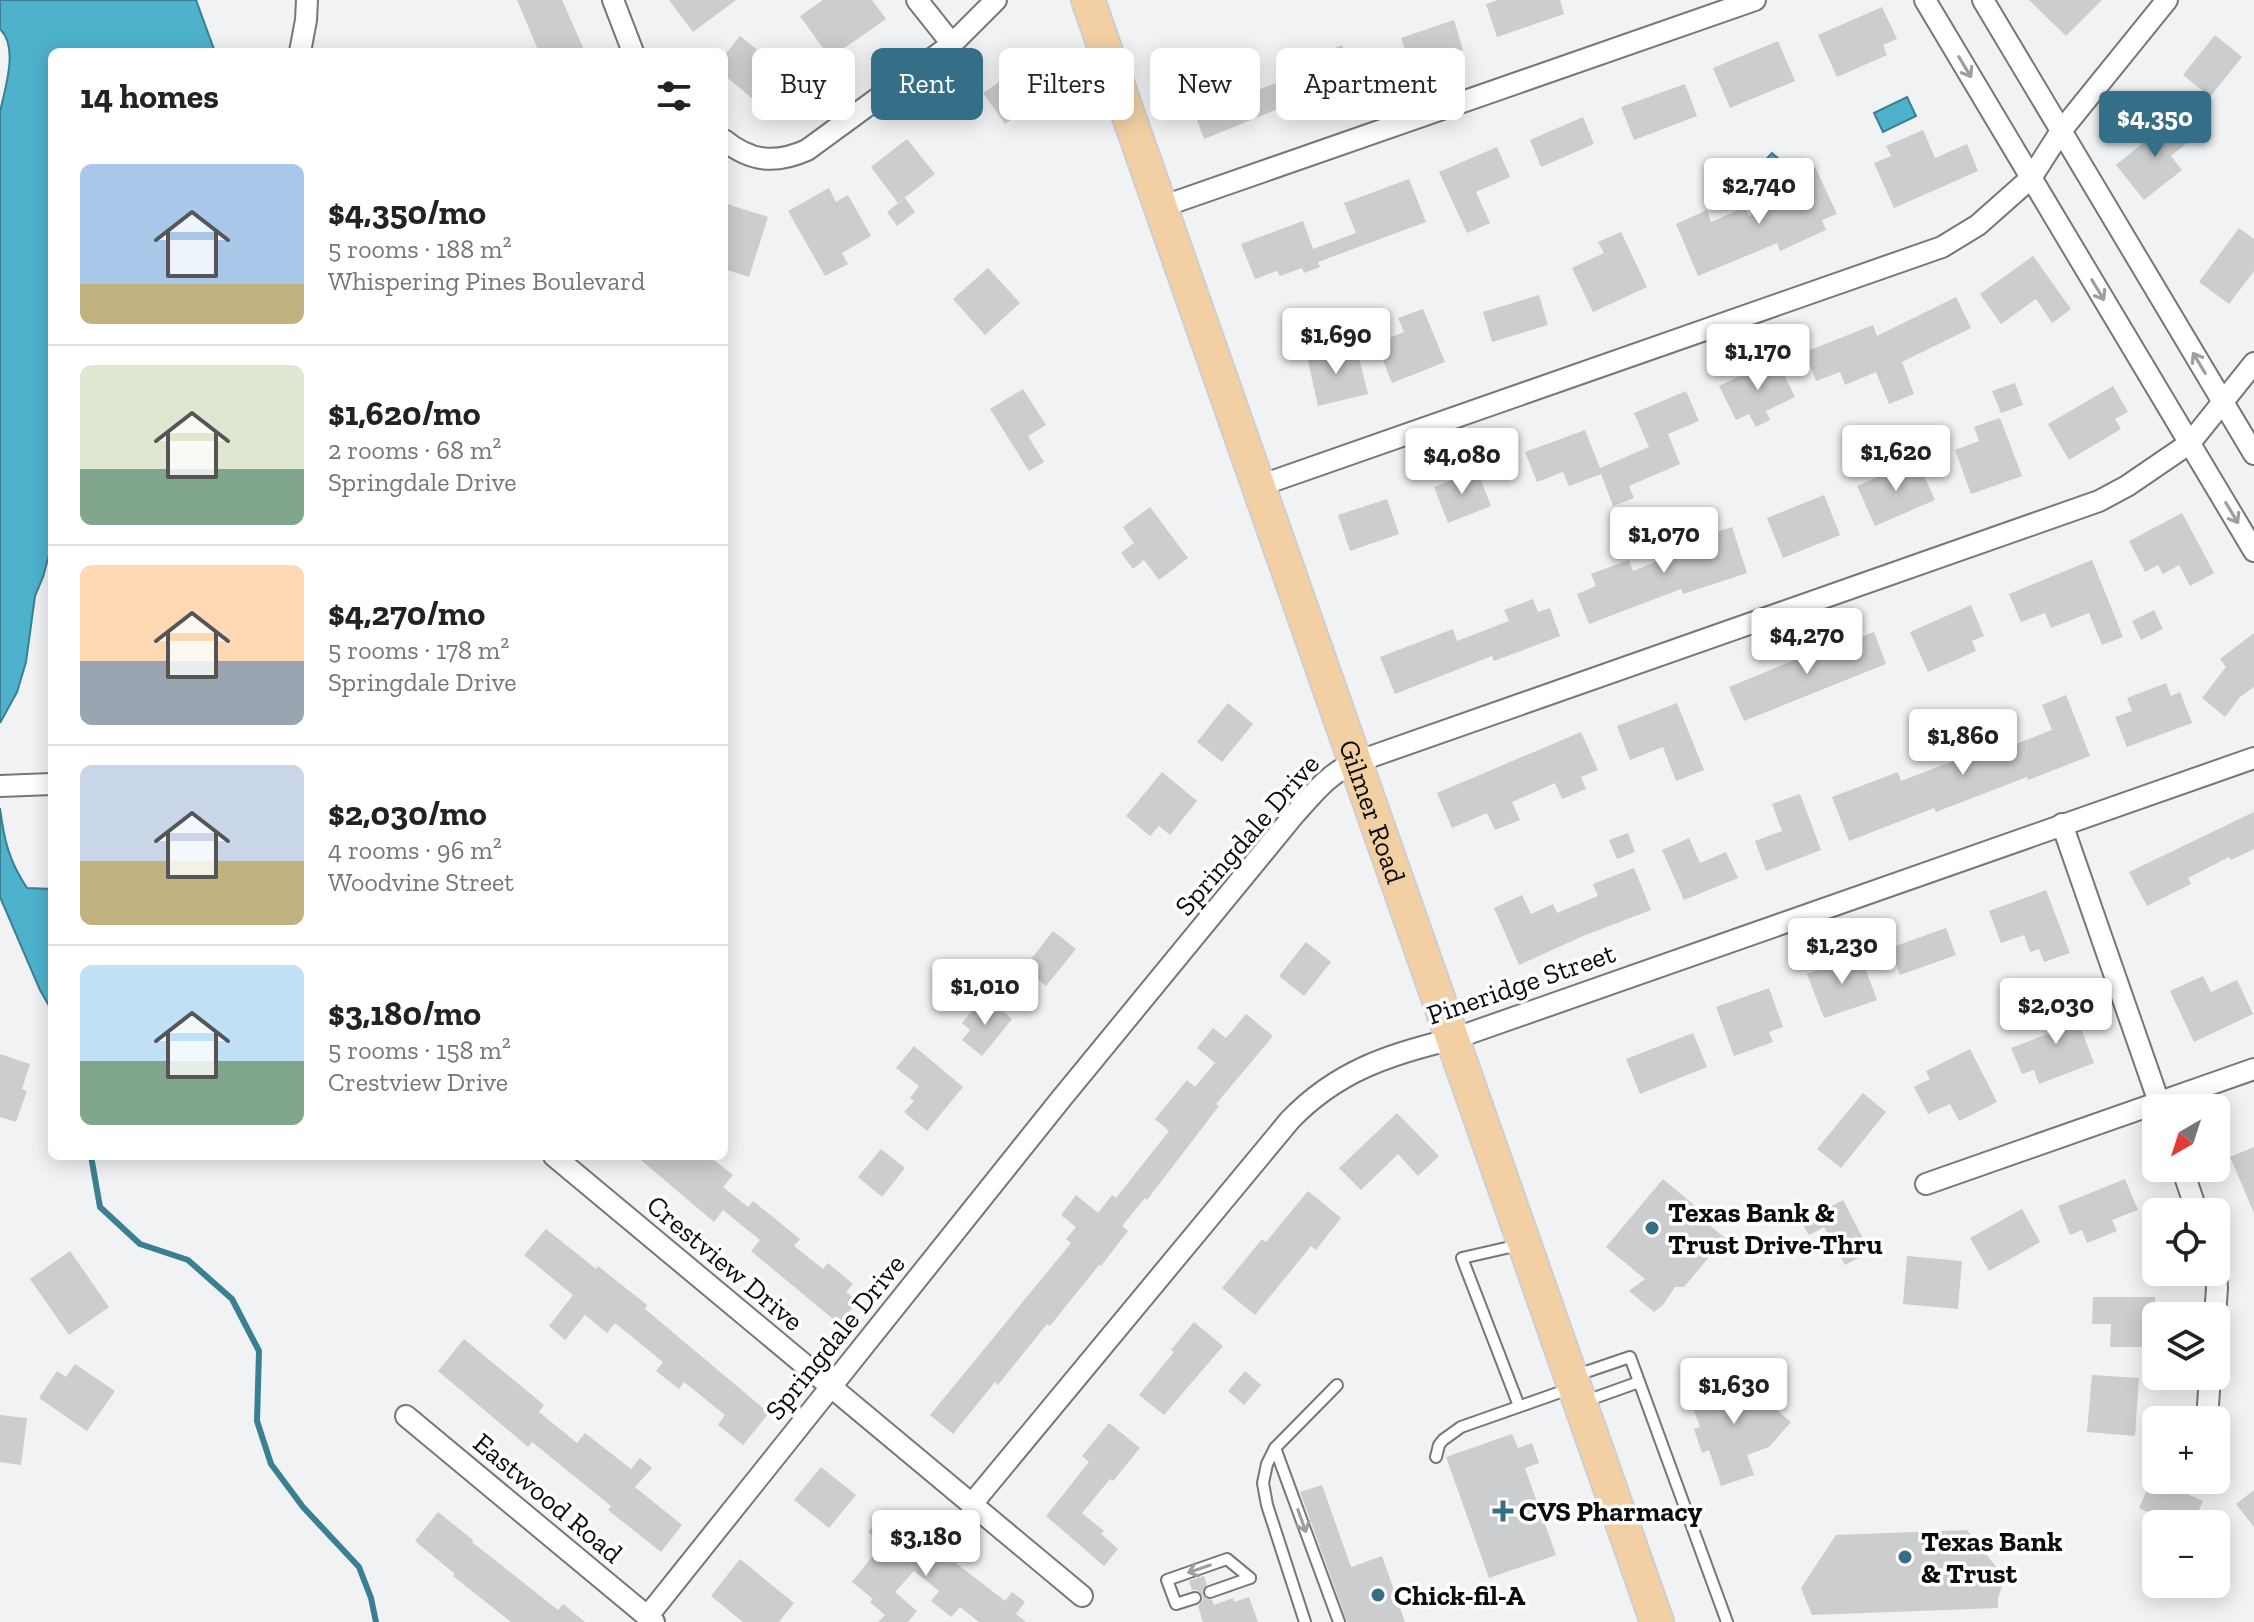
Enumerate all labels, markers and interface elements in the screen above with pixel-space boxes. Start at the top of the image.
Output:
chip: Buy [752,48,855,120]
chip: Rent [871,48,983,120]
chip: Filters [999,48,1134,120]
chip: New [1150,48,1260,120]
chip: Apartment [1276,48,1465,120]
one-way arrow [1957,55,1973,78]
icon: filters [652,74,696,118]
text: 14 homes [80,76,219,117]
pin: $4,350 [2090,91,2220,159]
text: $4,350 [2117,101,2193,133]
pin: $2,740 [1694,158,1824,226]
text: $2,740 [1722,168,1796,200]
text: $4,350/mo [328,192,486,233]
icon: home [144,196,240,292]
text: 5 rooms · 188 m² [328,233,511,265]
text: Whispering Pines Boulevard [328,265,645,297]
one-way arrow [2090,278,2106,301]
pin: $1,690 [1271,308,1401,376]
text: $1,690 [1300,318,1372,350]
pin: $1,170 [1693,324,1823,392]
text: $1,170 [1725,334,1791,366]
one-way arrow [2191,352,2207,375]
text: $1,620/mo [328,393,481,434]
icon: home [144,397,240,493]
pin: $1,620 [1831,425,1961,493]
pin: $4,080 [1397,428,1527,496]
text: 2 rooms · 68 m² [328,434,501,466]
text: $1,620 [1860,435,1932,467]
text: $4,080 [1423,438,1501,470]
text: Springdale Drive [328,466,517,498]
one-way arrow [2224,501,2240,524]
pin: $1,070 [1599,507,1729,575]
text: $1,070 [1628,517,1700,549]
text: $4,270/mo [328,593,485,634]
icon: home [144,597,240,693]
pin: $4,270 [1742,608,1872,676]
text: $4,270 [1769,618,1845,650]
text: 5 rooms · 178 m² [328,634,509,666]
text: Springdale Drive [328,666,517,698]
pin: $1,860 [1898,709,2028,777]
text: $1,860 [1927,719,1999,751]
street label: Gilmer Road [1332,735,1413,888]
street label: Springdale Drive [1168,748,1326,922]
text: $2,030/mo [328,793,487,834]
icon: home [144,797,240,893]
text: 4 rooms · 96 m² [328,834,502,866]
text: Woodvine Street [328,866,514,898]
pin: $1,230 [1777,918,1907,986]
text: $1,230 [1806,928,1878,960]
street label: Pineridge Street [1423,936,1620,1032]
pin: $1,010 [920,959,1050,1027]
text: $1,010 [950,969,1020,1001]
pin: $2,030 [1991,978,2121,1046]
text: $2,030 [2018,988,2094,1020]
text: $3,180/mo [328,993,481,1034]
icon: home [144,997,240,1093]
text: 5 rooms · 158 m² [328,1034,511,1066]
text: Crestview Drive [328,1066,508,1098]
north arrow [2142,1094,2230,1182]
map controls [2142,1094,2230,1598]
street label: Crestview Drive [640,1188,810,1338]
place label: Texas Bank & Trust Drive-Thru [1668,1196,1883,1261]
button: locate [2142,1198,2230,1286]
marker: Texas Bank & Trust Drive-Thru [1643,1219,1661,1237]
street label: Springdale Drive [758,1248,912,1426]
button: layers [2142,1302,2230,1390]
pin: $1,630 [1669,1358,1799,1426]
text: $1,630 [1698,1368,1770,1400]
button: + [2142,1406,2230,1494]
street label: Eastwood Road [467,1426,629,1570]
place label: CVS Pharmacy [1519,1495,1703,1528]
marker: CVS Pharmacy [1494,1502,1512,1520]
one-way arrow [1296,1508,1310,1533]
pin: $3,180 [861,1510,991,1578]
button: − [2142,1510,2230,1598]
text: $3,180 [890,1520,962,1552]
place label: Texas Bank & Trust [1921,1525,2063,1590]
marker: Texas Bank & Trust [1896,1548,1914,1566]
one-way arrow [1187,1562,1212,1577]
place label: Chick-fil-A [1394,1579,1526,1612]
marker: Chick-fil-A [1369,1586,1387,1604]

